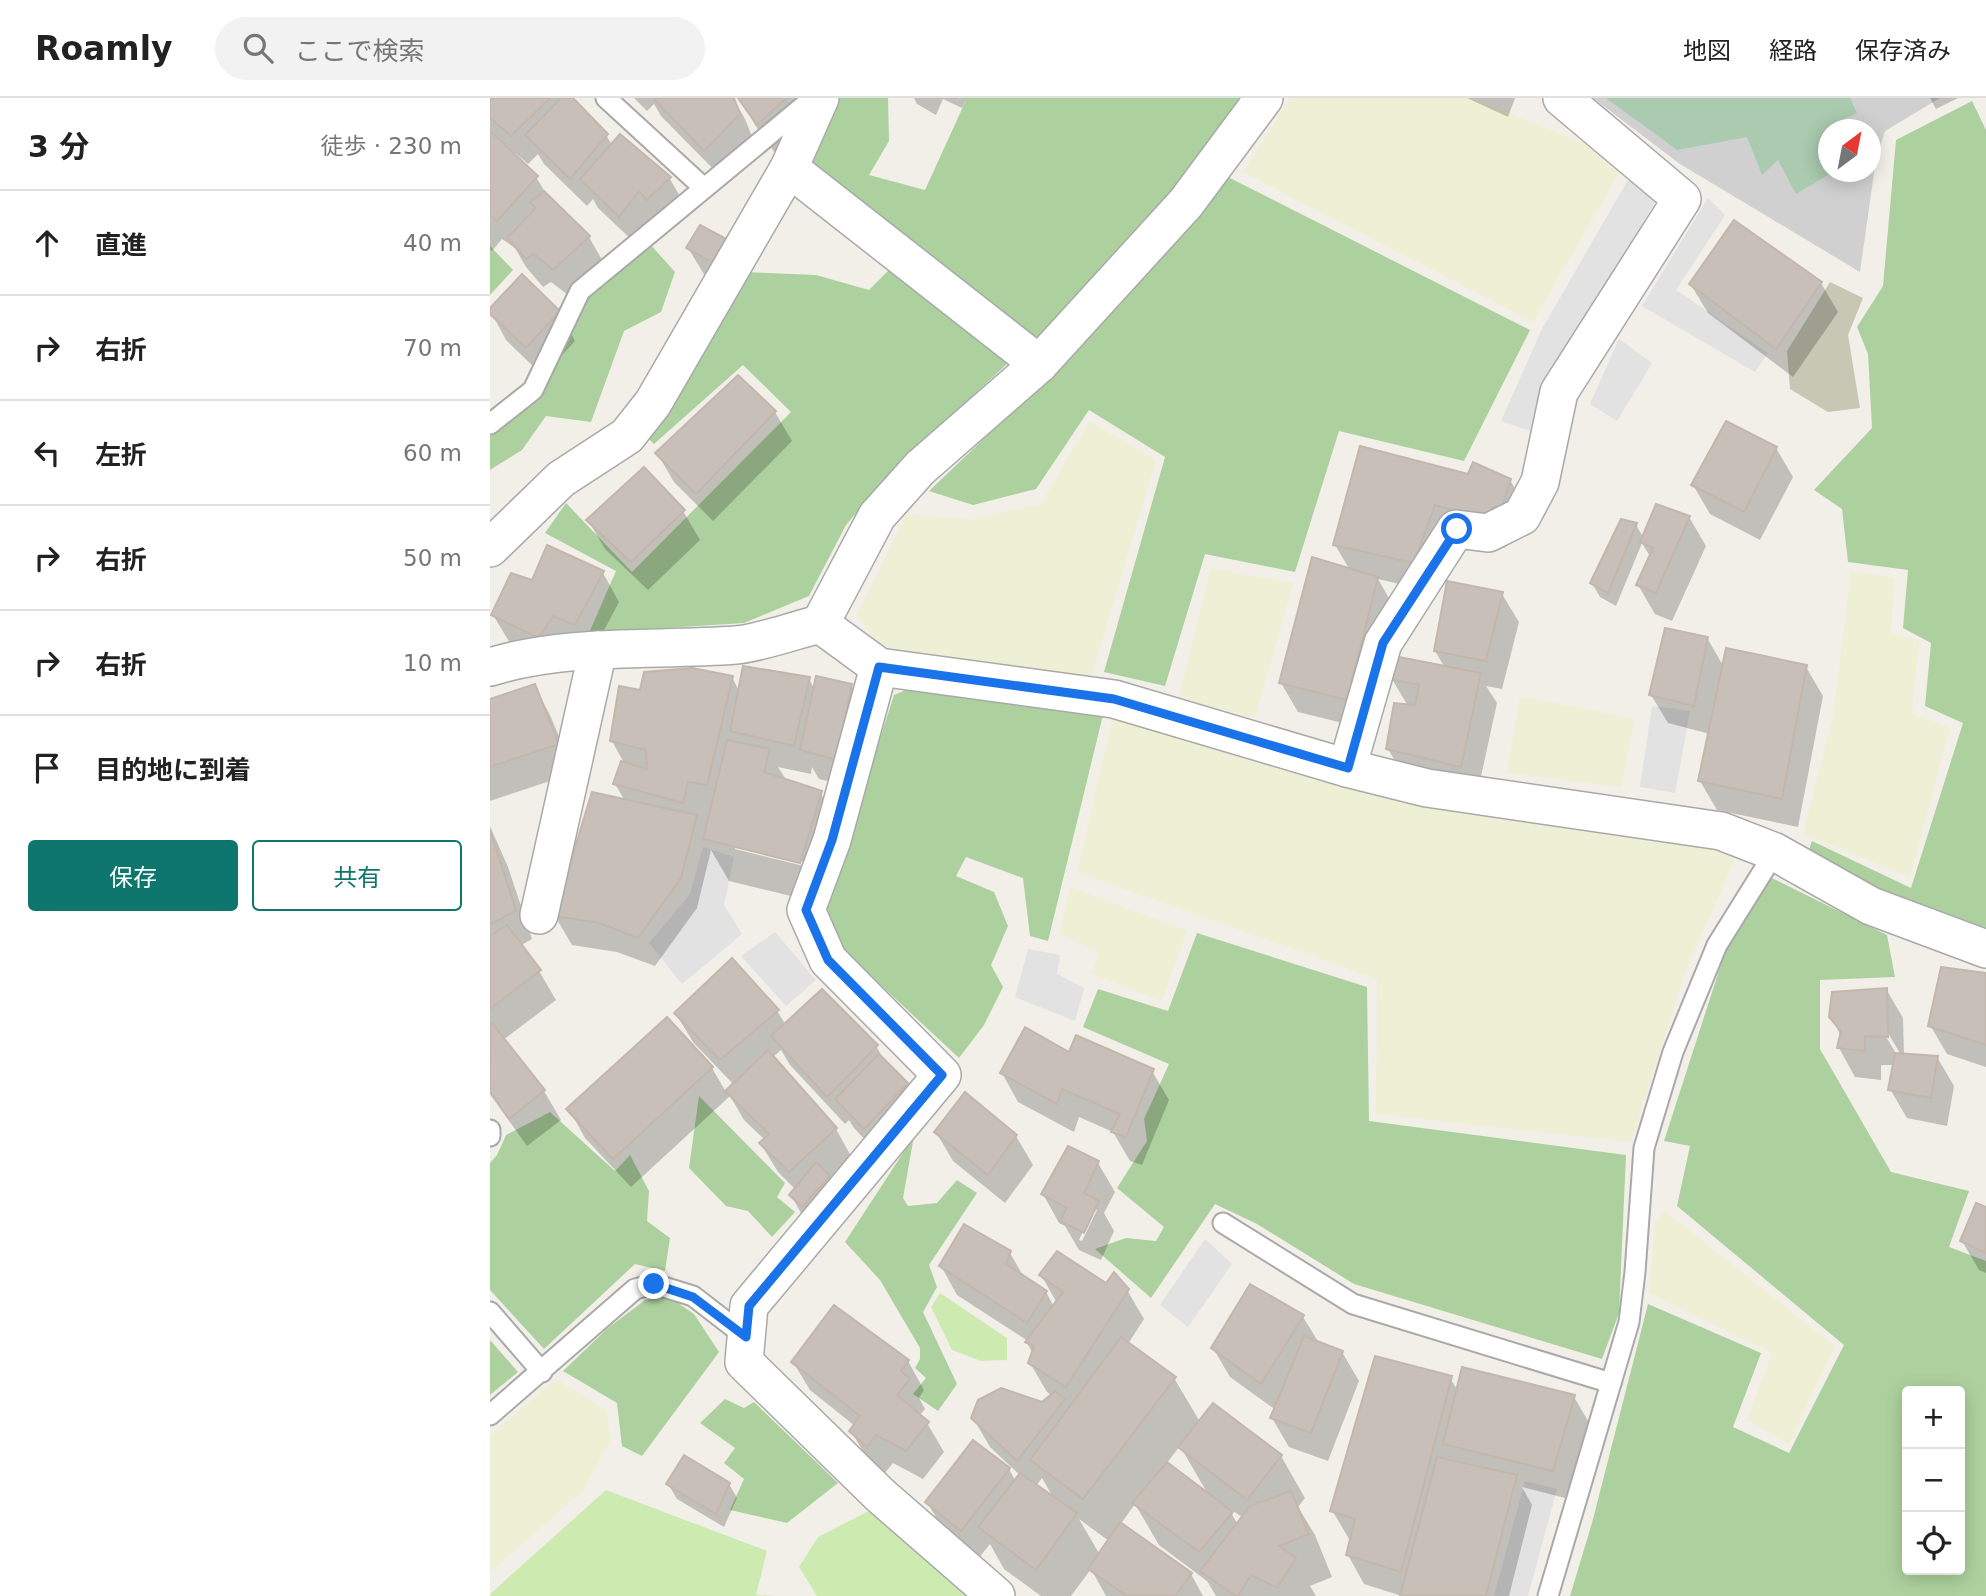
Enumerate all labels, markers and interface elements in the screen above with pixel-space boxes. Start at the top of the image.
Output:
search box [215,17,705,80]
text: Roamly [35,29,173,68]
icon: search [239,29,277,67]
text: ここで検索 [295,36,425,66]
text: 地図 [1683,37,1731,65]
text: 経路 [1769,37,1817,65]
text: 保存済み [1855,37,1951,65]
north arrow [1818,119,1881,182]
text: 3 分 [28,129,89,164]
text: 徒歩 · 230 m [320,133,462,159]
icon: ahead [28,224,66,262]
text: 直進 [95,230,147,260]
text: 40 m [403,230,462,256]
icon: right [28,329,66,367]
text: 右折 [95,335,147,365]
text: 70 m [403,335,462,361]
icon: left [28,434,66,472]
text: 左折 [95,440,147,470]
text: 60 m [403,440,462,466]
route start [1441,513,1472,544]
icon: right [28,539,66,577]
text: 右折 [95,545,147,575]
text: 50 m [403,545,462,571]
icon: right [28,644,66,682]
text: 右折 [95,650,147,680]
text: 10 m [403,650,462,676]
icon: arrive [28,749,66,787]
text: 目的地に到着 [95,755,251,785]
button: 保存 [28,840,238,911]
button: 共有 [252,840,462,911]
route end [638,1268,669,1299]
map controls [1902,1386,1965,1575]
button: + [1902,1386,1965,1449]
button: − [1902,1449,1965,1512]
button: locate [1902,1512,1965,1575]

